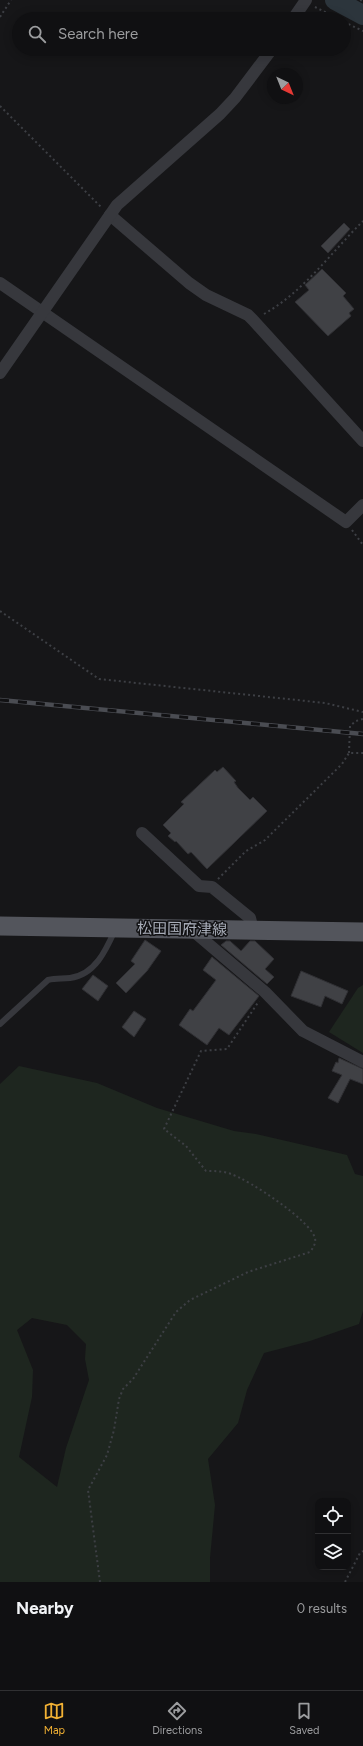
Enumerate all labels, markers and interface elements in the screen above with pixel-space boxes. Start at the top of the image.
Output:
search box [12,12,351,56]
icon: search [26,23,48,45]
text: Search here [58,25,138,43]
north arrow [267,68,303,104]
street label: 松田国府津線 [137,919,227,939]
map controls [315,1498,351,1570]
button: locate [315,1498,351,1534]
button: layers [315,1534,351,1570]
text: Nearby [16,1598,74,1618]
text: 0 results [297,1601,347,1616]
tab: Map [43,1700,65,1737]
tab: Directions [152,1700,202,1737]
tab: Saved [289,1700,320,1737]

